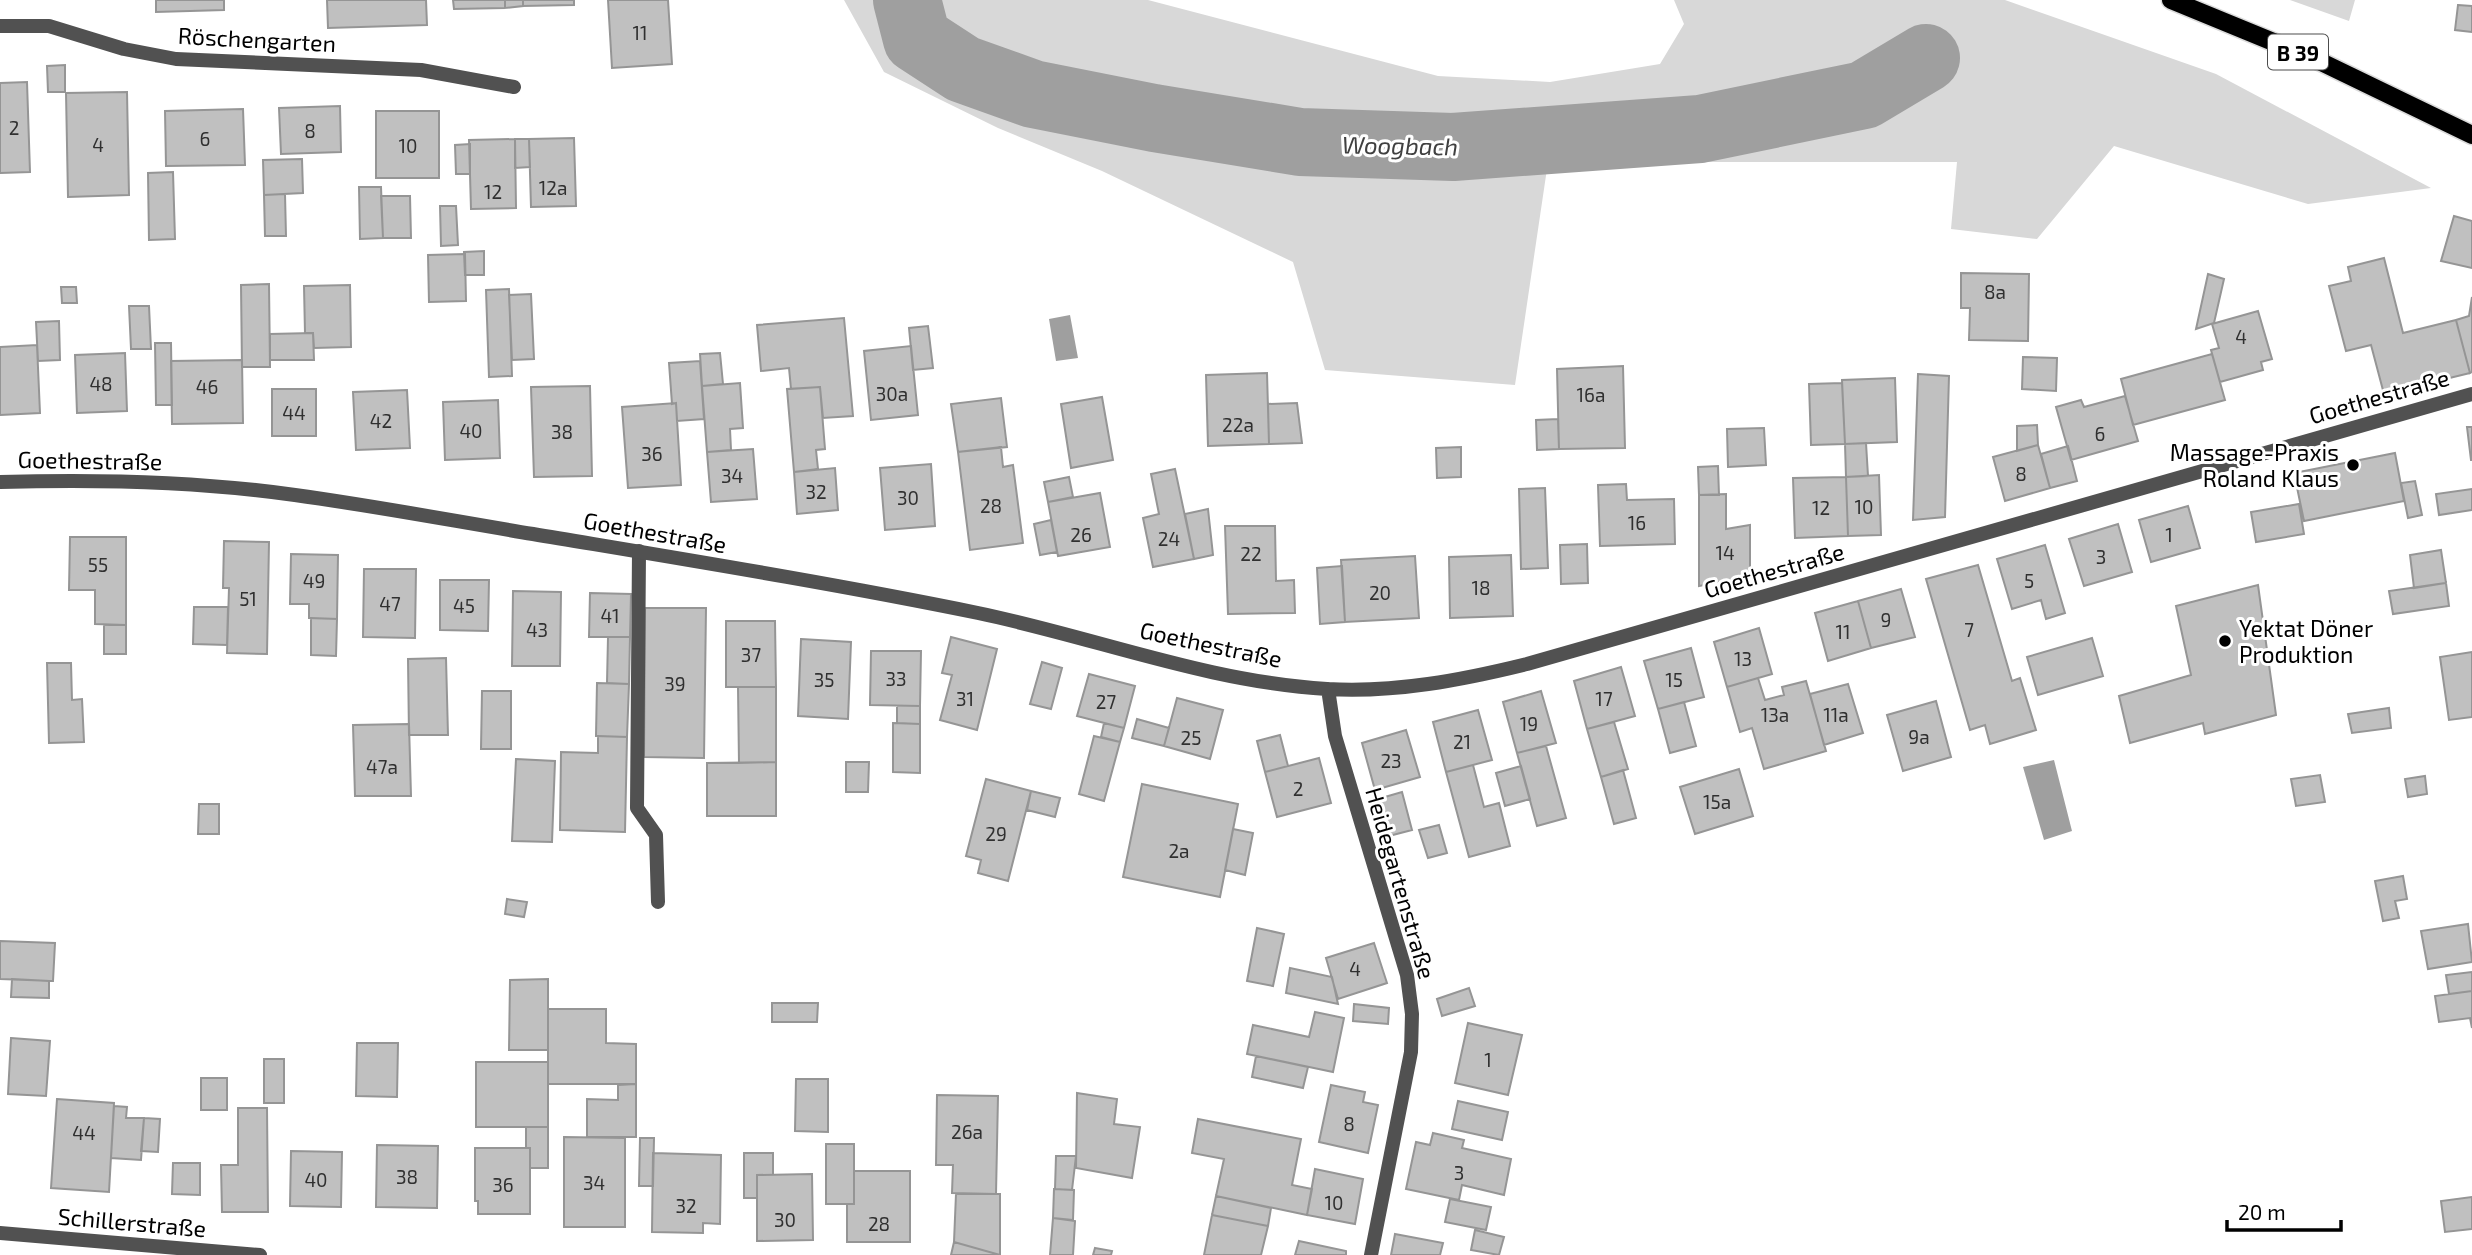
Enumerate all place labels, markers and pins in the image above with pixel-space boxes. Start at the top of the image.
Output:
place label: Massage-Praxis Roland Klaus [2170,438,2339,492]
marker: Massage-Praxis Roland Klaus [2345,457,2361,473]
place label: Yektat Döner Produktion [2239,614,2373,668]
marker: Yektat Döner Produktion [2217,633,2233,649]

